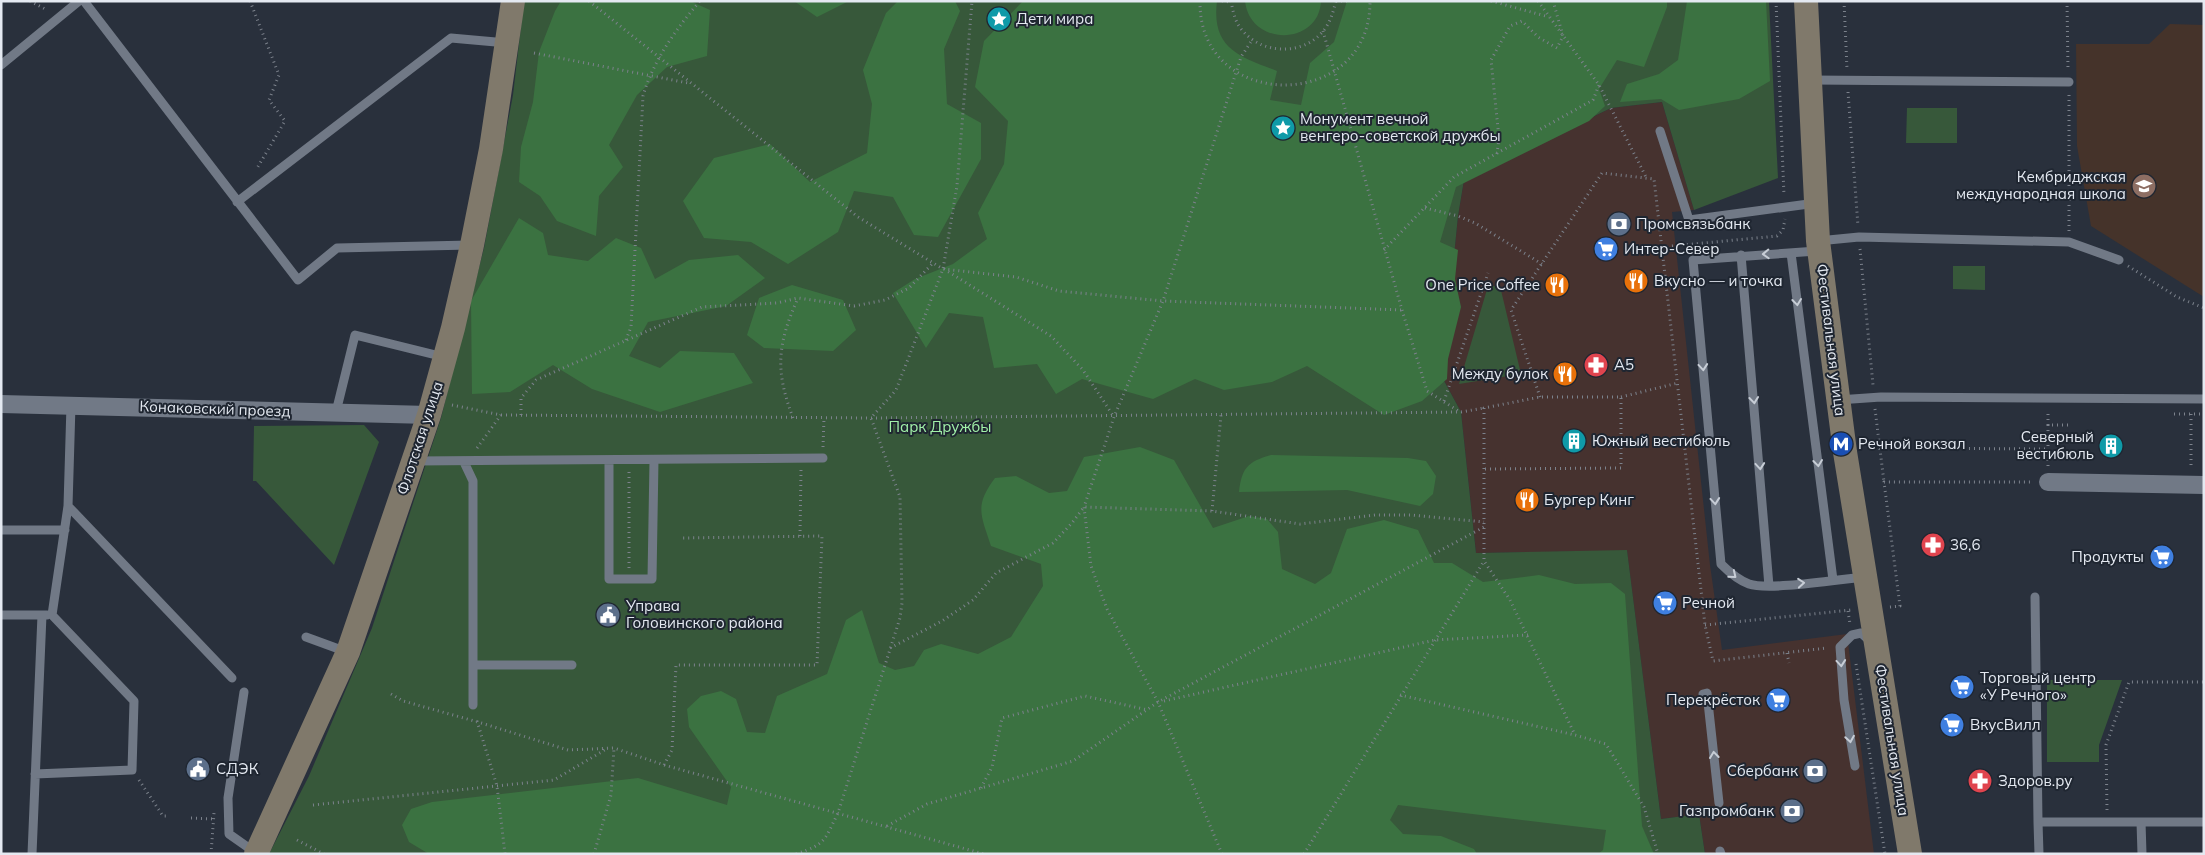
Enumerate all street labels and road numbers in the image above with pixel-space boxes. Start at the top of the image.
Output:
street label: Фестивальная улица [1813,263,1850,417]
street label: Флотская улица [392,379,447,497]
street label: Конаковский проезд [139,396,291,421]
street label: Фестивальная улица [1871,663,1914,817]

